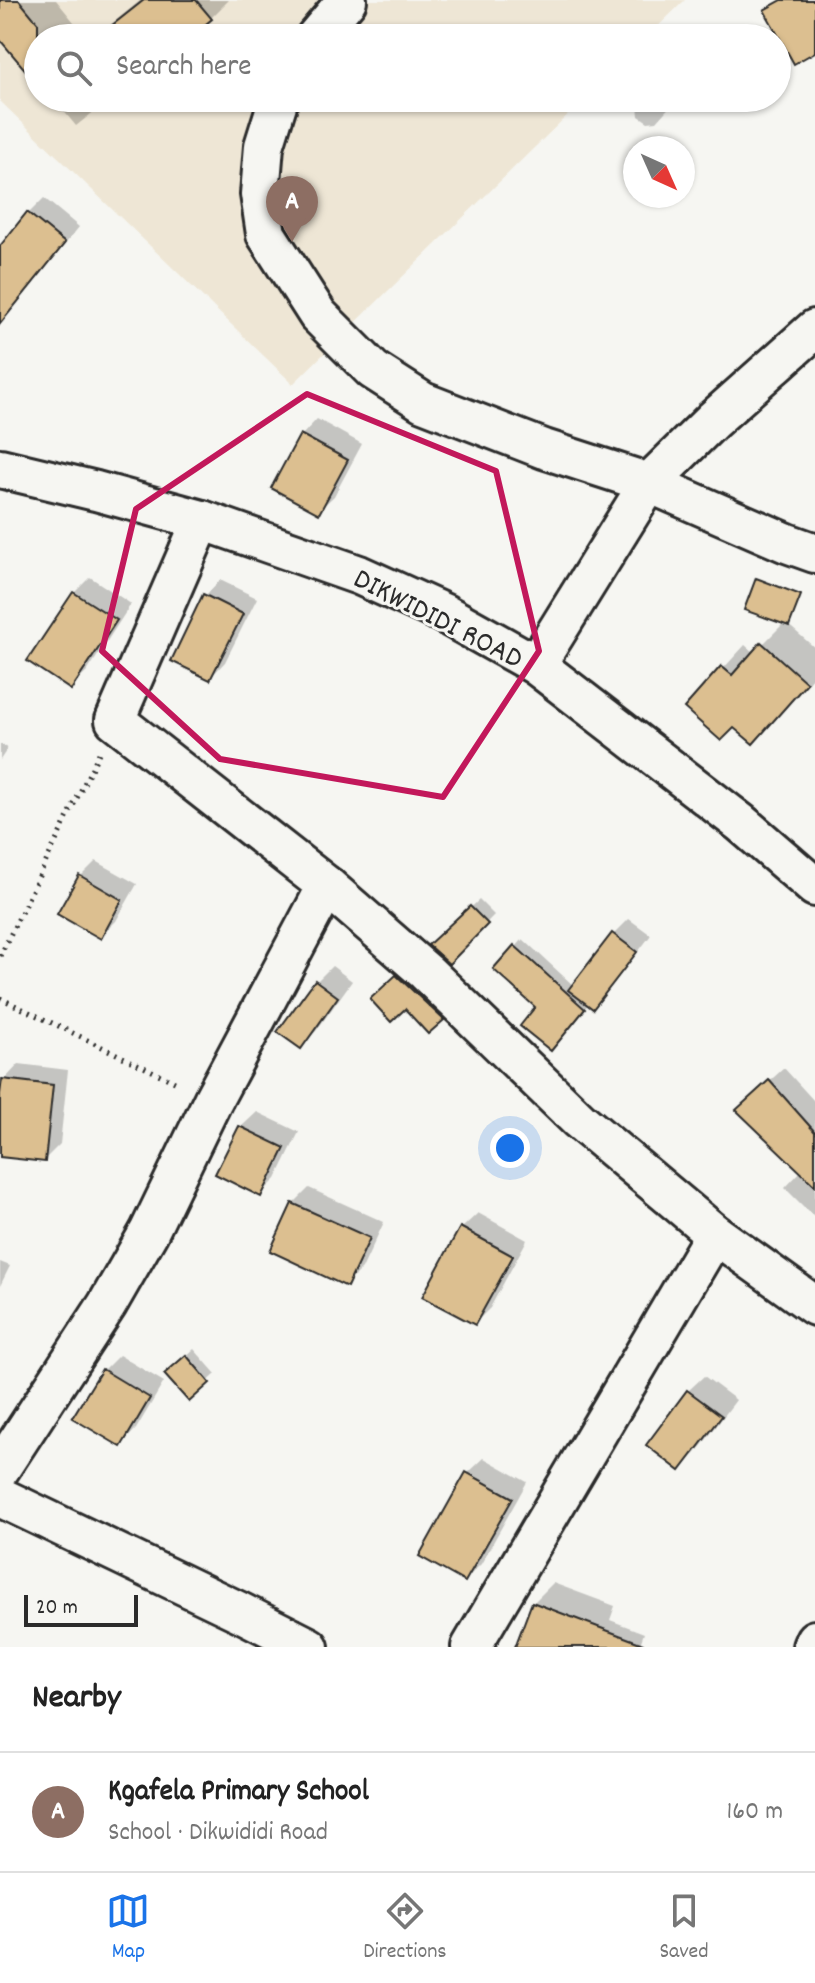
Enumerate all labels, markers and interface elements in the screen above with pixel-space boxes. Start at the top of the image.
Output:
search box [24,24,791,112]
icon: search [52,46,96,90]
text: Search here [116,47,252,90]
north arrow [623,136,695,208]
pin: A [266,176,318,242]
street label: DIKWIDIDI ROAD [345,560,529,682]
your location [490,1128,530,1168]
scale bar [24,1591,138,1627]
text: 20 m [36,1593,78,1624]
text: Nearby [32,1675,121,1724]
text: Kgafela Primary School [108,1772,369,1815]
text: A [51,1794,65,1831]
text: 160 m [727,1794,783,1831]
text: School · Dikwididi Road [108,1815,328,1852]
tab: Map [106,1889,150,1968]
tab: Directions [363,1889,447,1968]
tab: Saved [659,1889,709,1968]

